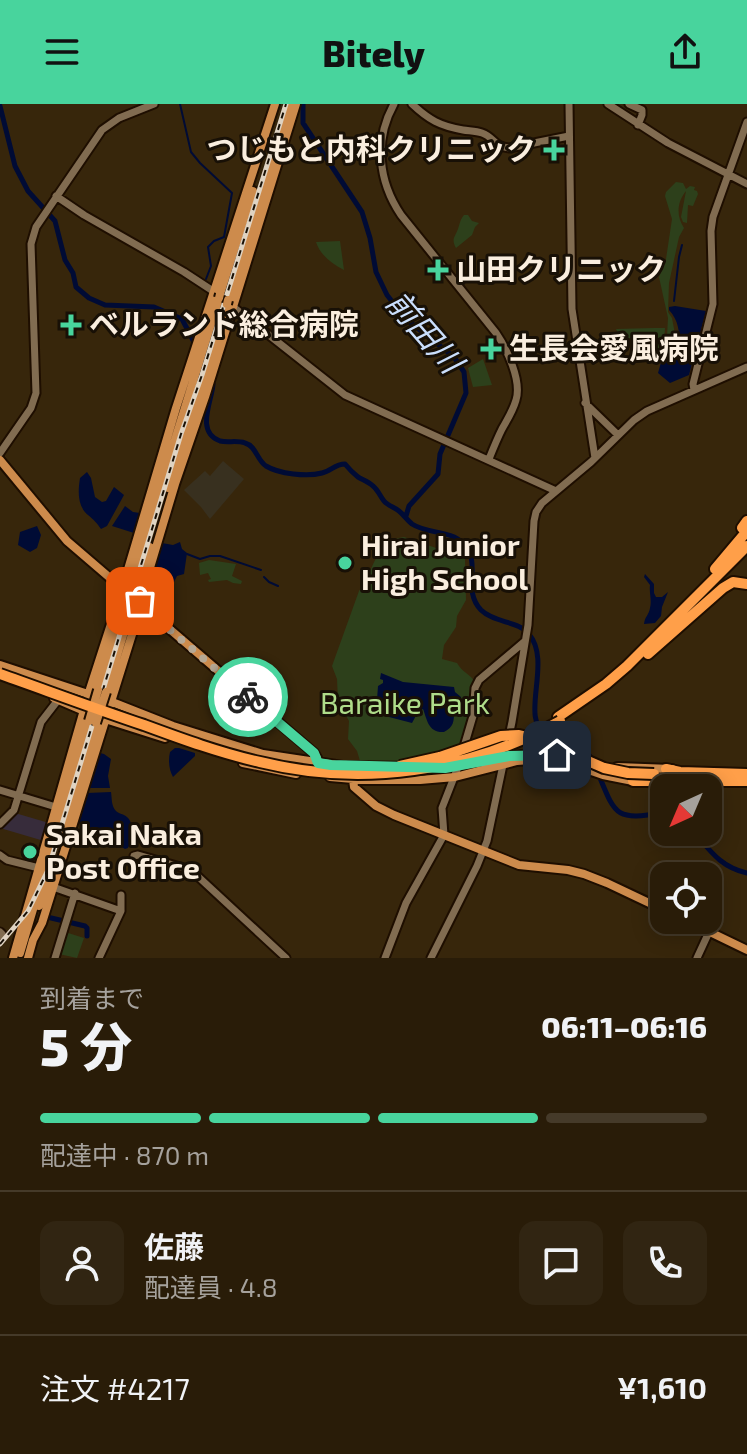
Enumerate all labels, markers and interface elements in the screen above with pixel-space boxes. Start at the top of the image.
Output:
icon: menu [40,30,84,74]
icon: share [663,30,707,74]
text: Bitely [322,31,425,74]
place label: つじもと内科クリニック [207,130,536,166]
marker: つじもと内科クリニック [543,139,565,161]
place label: 山田クリニック [456,250,666,286]
marker: 山田クリニック [427,259,449,281]
water label: 前田川 [380,282,473,382]
place label: ベルランド総合病院 [89,305,359,341]
marker: ベルランド総合病院 [60,314,82,336]
place label: 生長会愛風病院 [509,329,719,365]
marker: 生長会愛風病院 [480,338,502,360]
place label: Hirai Junior High School [361,526,528,596]
marker: Hirai Junior High School [336,554,354,572]
pin [106,567,174,635]
icon: bag [118,579,162,623]
courier [208,657,288,737]
icon: bike [226,675,270,719]
park label: Baraike Park [320,684,490,720]
pin [523,721,591,789]
icon: home [535,733,579,777]
north arrow [650,774,722,846]
map controls [650,774,722,934]
place label: Sakai Naka Post Office [46,815,202,885]
marker: Sakai Naka Post Office [21,843,39,861]
button: locate [650,862,722,934]
text: 到着まで [40,982,144,1013]
text: 06:11–06:16 [541,1008,707,1044]
text: 5 分 [40,1014,132,1076]
text: 配達中 · 870 m [40,1139,209,1170]
button: person [40,1221,124,1305]
button: chat [519,1221,603,1305]
button: phone [623,1221,707,1305]
text: 佐藤 [144,1228,204,1264]
text: 配達員 · 4.8 [144,1271,277,1302]
text: ¥1,610 [617,1369,707,1405]
text: 注文 #4217 [40,1370,190,1406]

